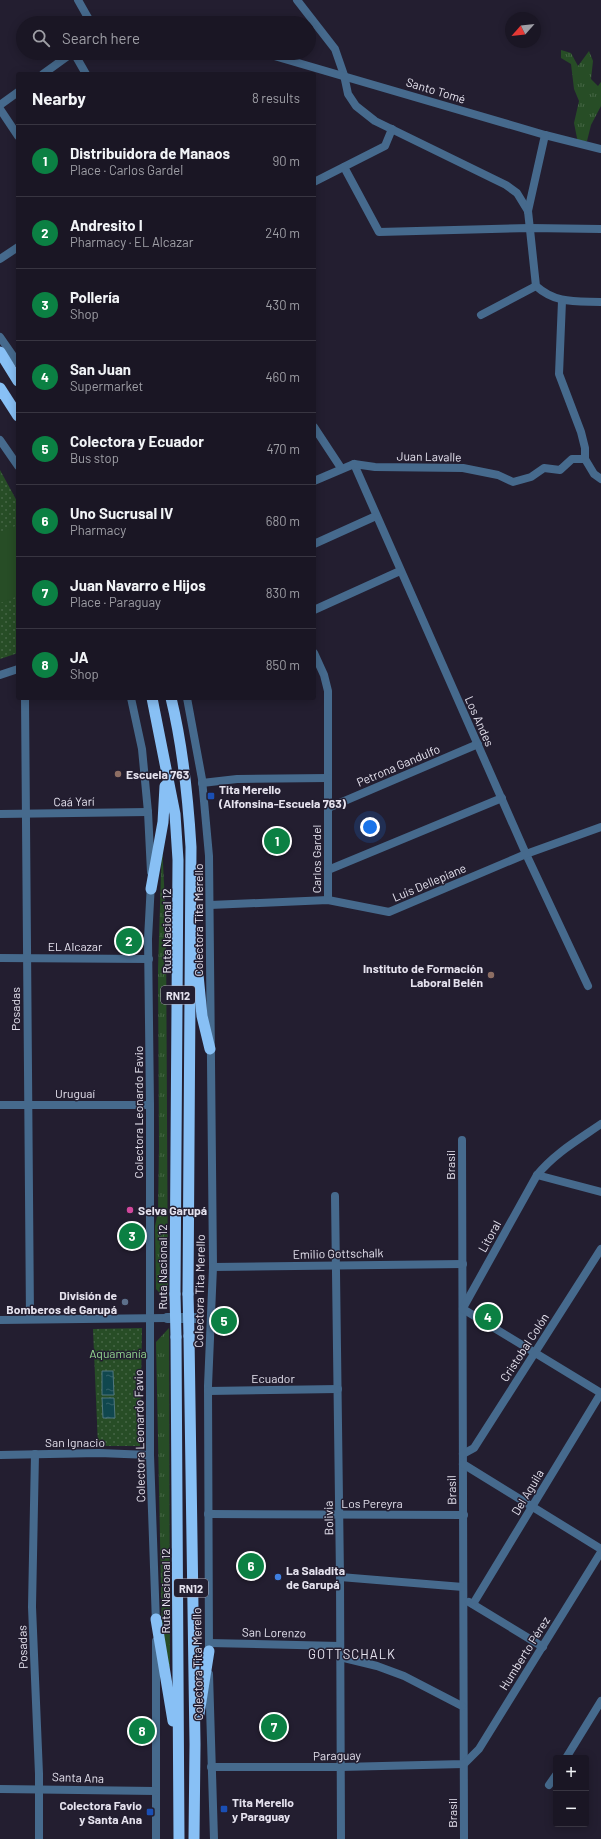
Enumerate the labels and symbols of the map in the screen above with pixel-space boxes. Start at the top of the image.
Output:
north arrow [505,12,541,48]
street label: Santo Tomé [405,74,467,106]
street label: Juan Lavalle [396,448,462,464]
street label: Los Andes [463,694,497,749]
street label: Petrona Gandulfo [354,741,442,789]
place label: Escuela 763 [126,767,189,781]
marker: Escuela 763 [113,769,123,779]
place label: Tita Merello (Alfonsina-Escuela 763) [218,782,347,810]
marker: Tita Merello (Alfonsina-Escuela 763) [206,791,216,801]
street label: Caá Yarí [53,794,95,808]
your location [360,817,380,837]
street label: Carlos Gardel [309,825,323,893]
pin: 1 [264,826,290,856]
street label: Luis Dellepiane [390,860,468,904]
street label: Colectora Tita Merello [191,863,205,977]
street label: Ruta Nacional 12 [159,888,173,974]
pin: 2 [116,926,142,956]
street label: EL Alcazar [48,939,103,953]
place label: Instituto de Formación Laboral Belén [363,961,483,989]
marker: Instituto de Formación Laboral Belén [486,970,496,980]
road number: RN12 [161,986,195,1004]
street label: Posadas [8,987,22,1031]
street label: Colectora Leonardo Favio [131,1046,145,1178]
street label: Uruguaí [55,1086,96,1100]
street label: Brasil [443,1150,457,1180]
place label: Selva Garupá [138,1203,207,1217]
marker: Selva Garupá [125,1205,135,1215]
street label: Litoral [475,1218,503,1254]
pin: 3 [119,1221,145,1251]
street label: Ruta Nacional 12 [155,1224,169,1310]
street label: Colectora Tita Merello [191,1234,207,1348]
street label: Emilio Gottschalk [292,1245,384,1261]
place label: División de Bomberos de Garupá [6,1288,117,1316]
marker: División de Bomberos de Garupá [120,1297,130,1307]
pin: 4 [475,1302,501,1332]
pin: 5 [211,1306,237,1336]
street label: Cristobal Colón [497,1310,551,1384]
park label: Aquamanía [89,1346,147,1360]
street label: Colectora Leonardo Favio [131,1370,147,1502]
street label: Ecuador [251,1371,295,1385]
street label: San Ignacio [45,1435,105,1449]
street label: Del Aguila [508,1467,546,1517]
street label: Brasil [444,1475,458,1505]
street label: Los Pereyra [341,1496,403,1510]
street label: Bolivia [321,1500,335,1536]
street label: Ruta Nacional 12 [158,1548,172,1634]
pin: 6 [238,1551,264,1581]
place label: La Saladita de Garupá [286,1563,345,1591]
marker: La Saladita de Garupá [273,1572,283,1582]
road number: RN12 [174,1579,208,1597]
street label: Colectora Tita Merello [189,1607,205,1721]
street label: Humberto Pérez [496,1614,552,1692]
street label: San Lorenzo [242,1624,306,1640]
street label: Posadas [14,1625,30,1669]
district label: GOTTSCHALK [308,1646,396,1662]
pin: 7 [261,1712,287,1742]
pin: 8 [129,1716,155,1746]
street label: Paraguay [313,1748,362,1762]
street label: Santa Ana [52,1769,104,1785]
place label: Tita Merello y Paraguay [232,1795,294,1823]
place label: Colectora Favio y Santa Ana [59,1798,142,1826]
street label: Brasil [445,1798,459,1828]
marker: Tita Merello y Paraguay [219,1804,229,1814]
marker: Colectora Favio y Santa Ana [145,1807,155,1817]

